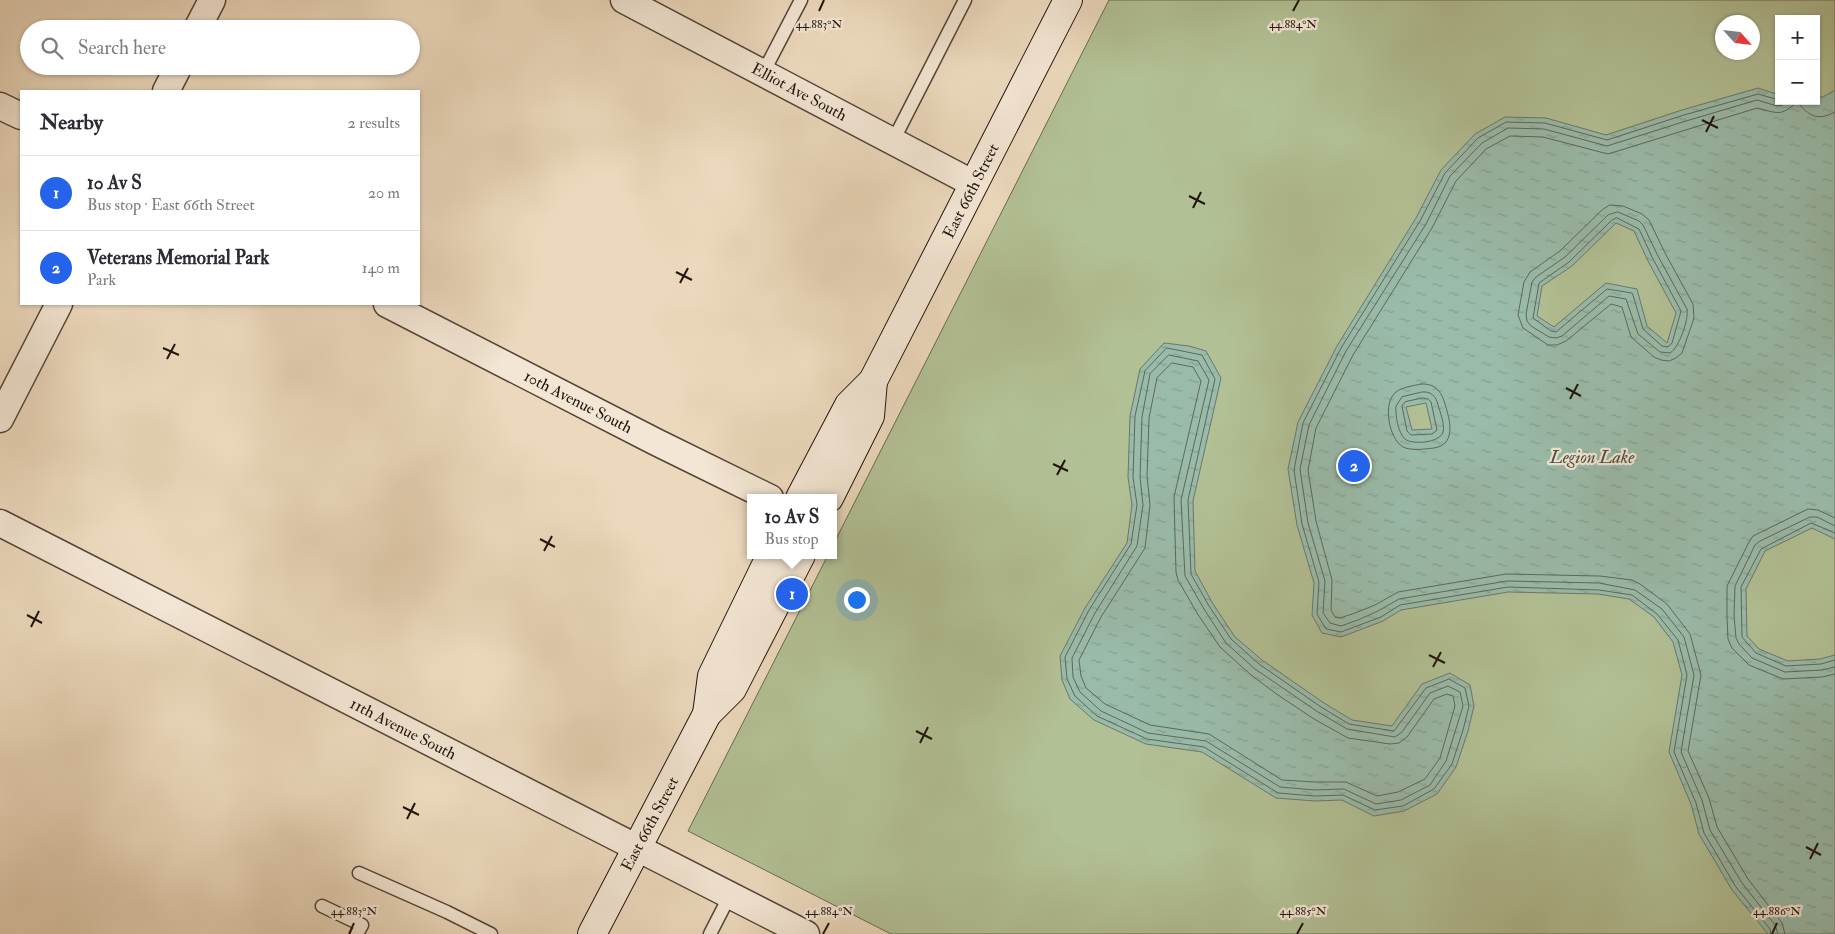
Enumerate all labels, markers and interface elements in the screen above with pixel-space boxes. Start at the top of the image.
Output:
north arrow [1715,15,1760,60]
map controls [1775,15,1820,105]
button: + [1775,15,1820,60]
text: 44.883°N [796,17,842,32]
text: 44.884°N [1269,17,1317,32]
search box [20,20,420,75]
icon: search [38,34,66,62]
text: Search here [78,36,166,60]
street label: Elliot Ave South [748,58,851,126]
button: − [1775,60,1820,105]
text: Nearby [40,109,103,136]
text: 2 results [347,113,400,133]
street label: East 66th Street [939,140,1003,242]
text: 10 Av S [87,171,142,195]
text: 1 [53,183,59,203]
text: 20 m [368,183,400,203]
text: Bus stop · East 66th Street [87,195,255,215]
text: Veterans Memorial Park [87,246,269,270]
text: 2 [52,258,60,278]
text: 140 m [362,258,400,278]
text: Park [87,270,116,290]
street label: 10th Avenue South [521,366,636,438]
water label: Legion Lake [1549,446,1635,469]
pin: 2 [1338,447,1370,485]
popup [747,494,837,559]
text: 10 Av S [765,505,819,529]
text: Bus stop [765,529,819,549]
pin: 1 [776,575,808,613]
your location [844,587,870,613]
street label: 11th Avenue South [347,694,460,765]
street label: East 66th Street [617,773,683,875]
text: 44.883°N [331,904,377,919]
text: 44.884°N [805,904,853,919]
text: 44.885°N [1279,904,1327,919]
text: 44.886°N [1753,904,1801,919]

